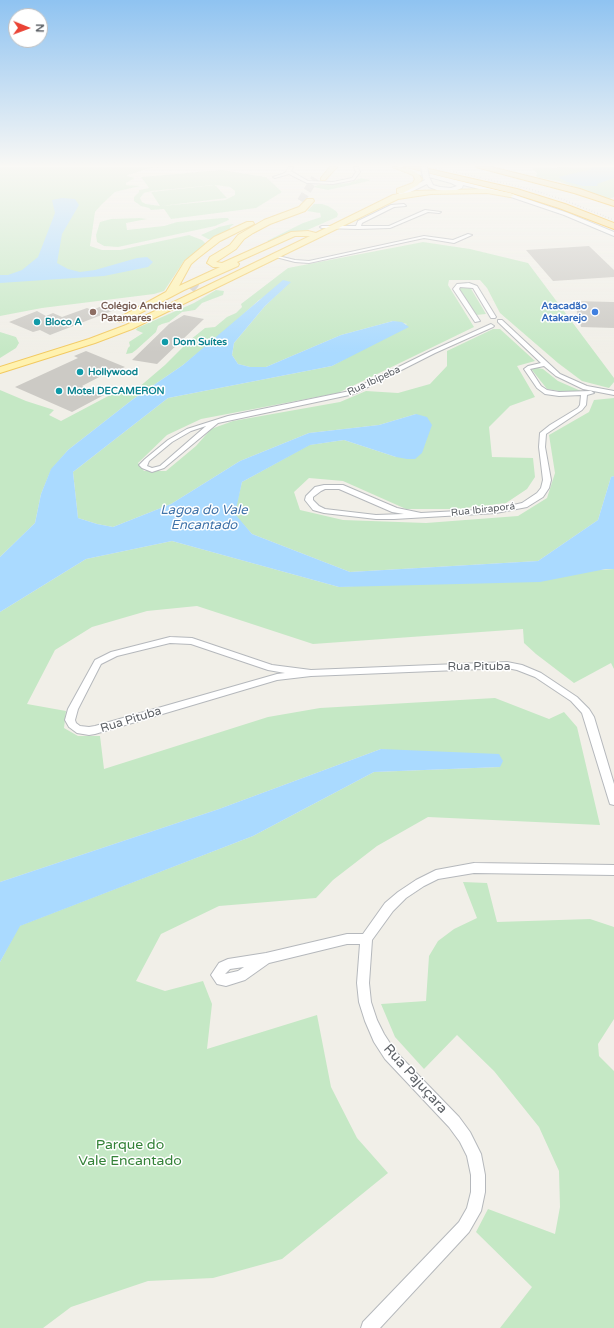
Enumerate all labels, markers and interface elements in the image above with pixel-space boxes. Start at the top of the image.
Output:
north arrow [8,8,48,48]
text: N [33,24,46,33]
place label: Colégio Anchieta Patamares [101,300,182,324]
place label: Atacadão Atakarejo [541,300,587,324]
marker: Colégio Anchieta Patamares [88,307,98,317]
marker: Atacadão Atakarejo [590,307,600,317]
place label: Bloco A [45,316,82,328]
marker: Bloco A [32,317,42,327]
place label: Dom Suítes [173,336,227,348]
marker: Dom Suítes [160,337,170,347]
street label: Rua Ibipeba [346,364,402,398]
place label: Hollywood [88,366,138,378]
marker: Hollywood [75,367,85,377]
place label: Motel DECAMERON [67,385,165,397]
marker: Motel DECAMERON [54,386,64,396]
street label: Rua Ibiraporá [450,501,516,519]
water label: Lagoa do Vale Encantado [160,503,248,534]
street label: Rua Pituba [448,660,510,674]
street label: Rua Pituba [99,704,163,736]
street label: Rua Pajuçara [379,1041,451,1117]
park label: Parque do Vale Encantado [78,1137,182,1170]

